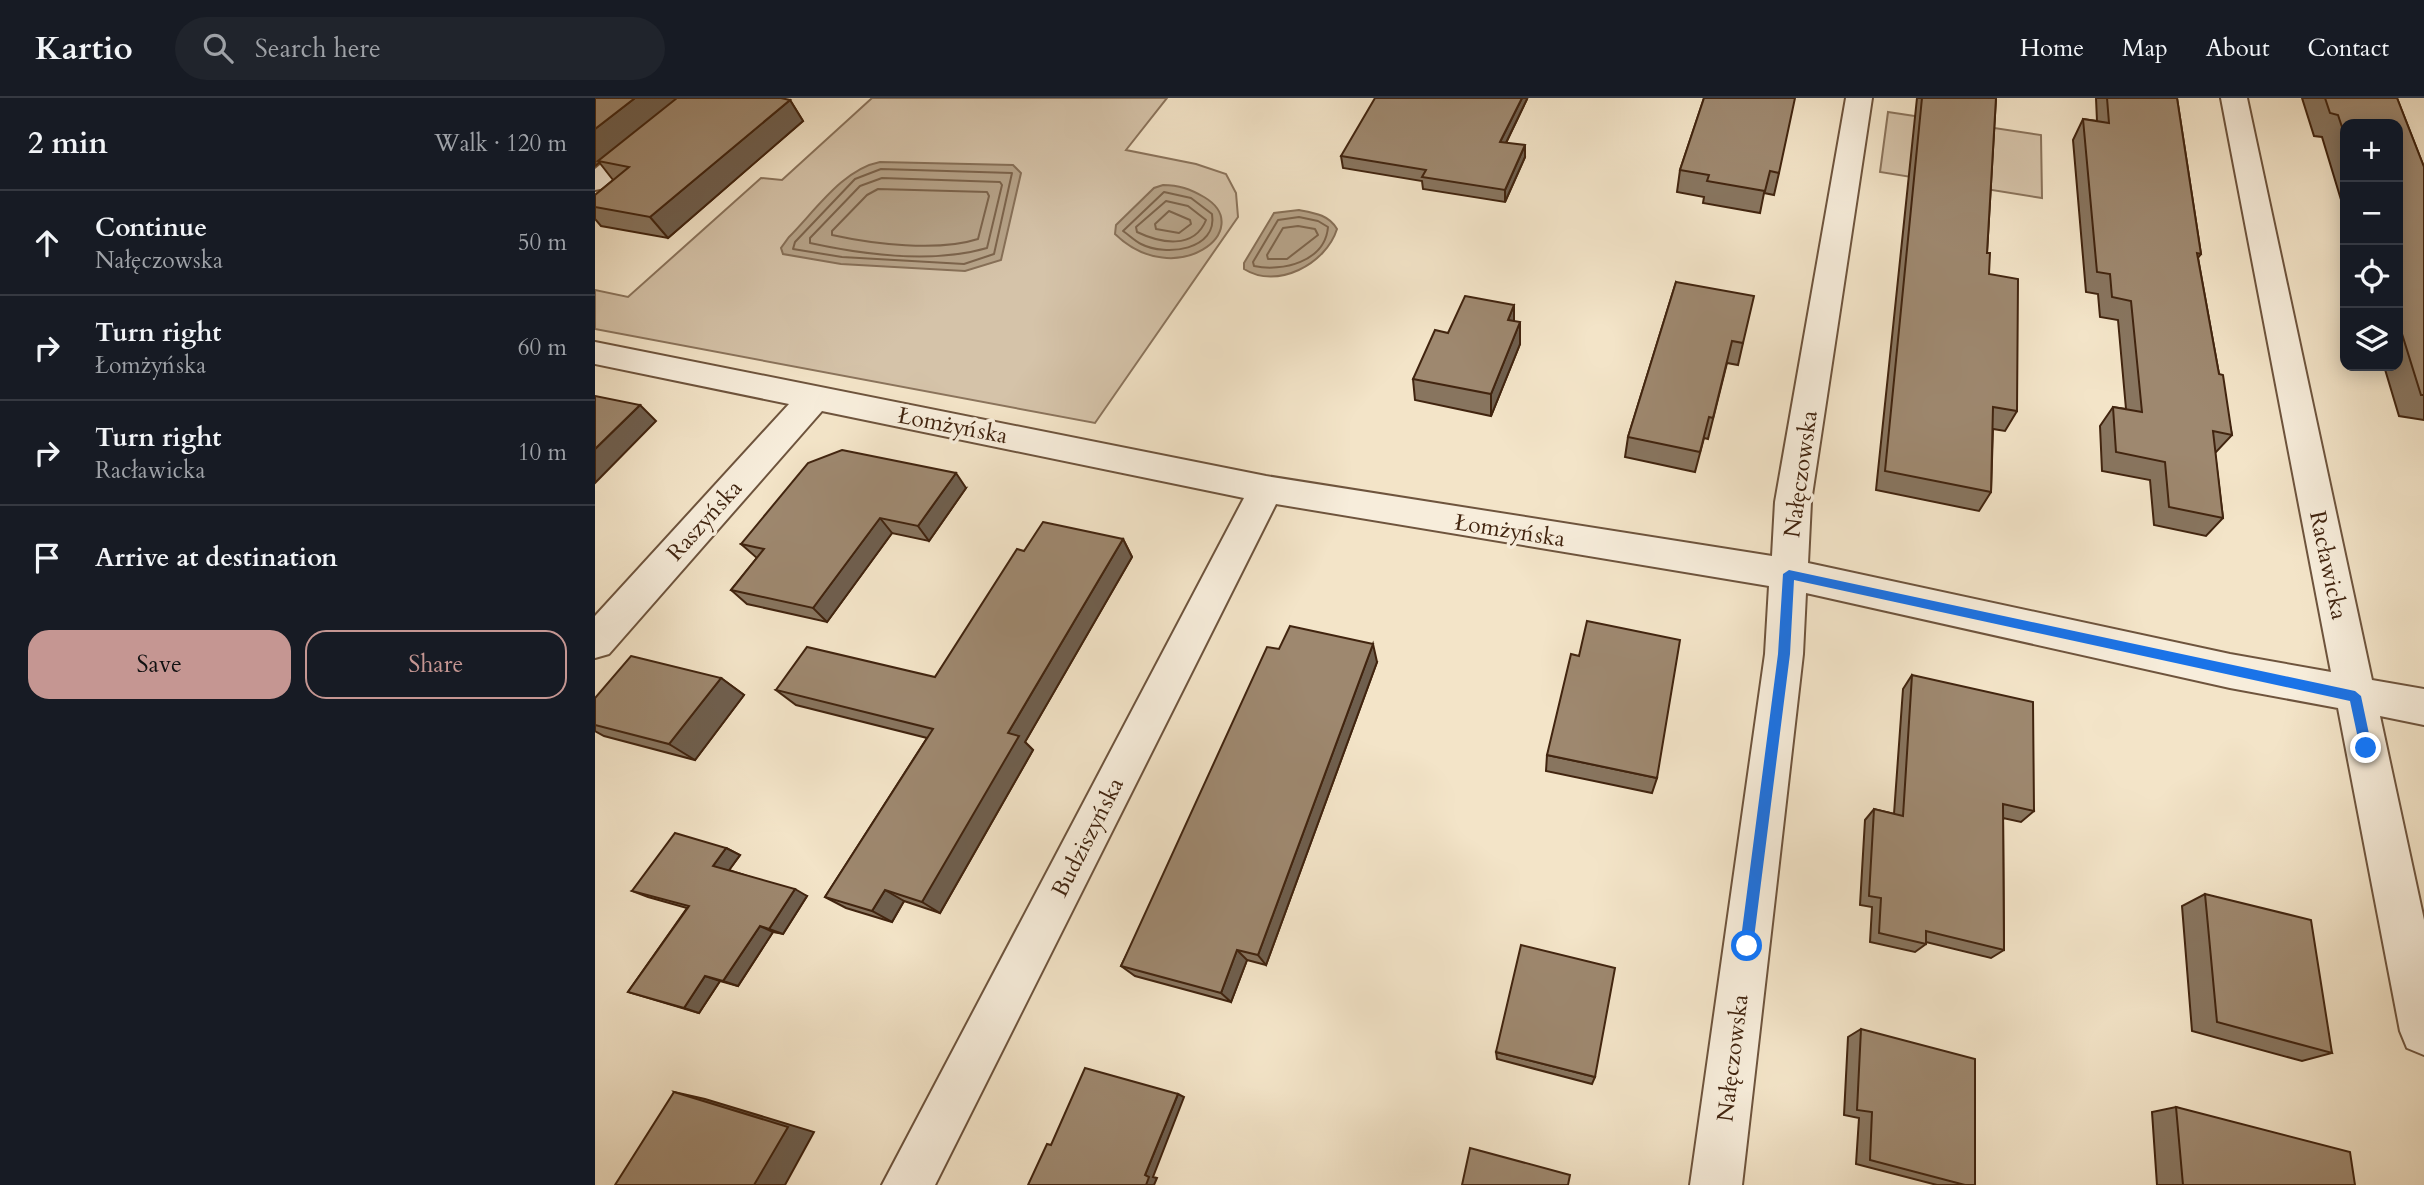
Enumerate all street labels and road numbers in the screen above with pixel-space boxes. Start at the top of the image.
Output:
street label: Łomżyńska [895,400,1011,451]
street label: Nałęczowska [1776,408,1825,540]
street label: Raszyńska [660,473,749,568]
street label: Łomżyńska [1453,506,1567,555]
street label: Racławicka [2302,508,2355,622]
street label: Budziszyńska [1044,772,1131,902]
street label: Nałęczowska [1709,993,1756,1123]

